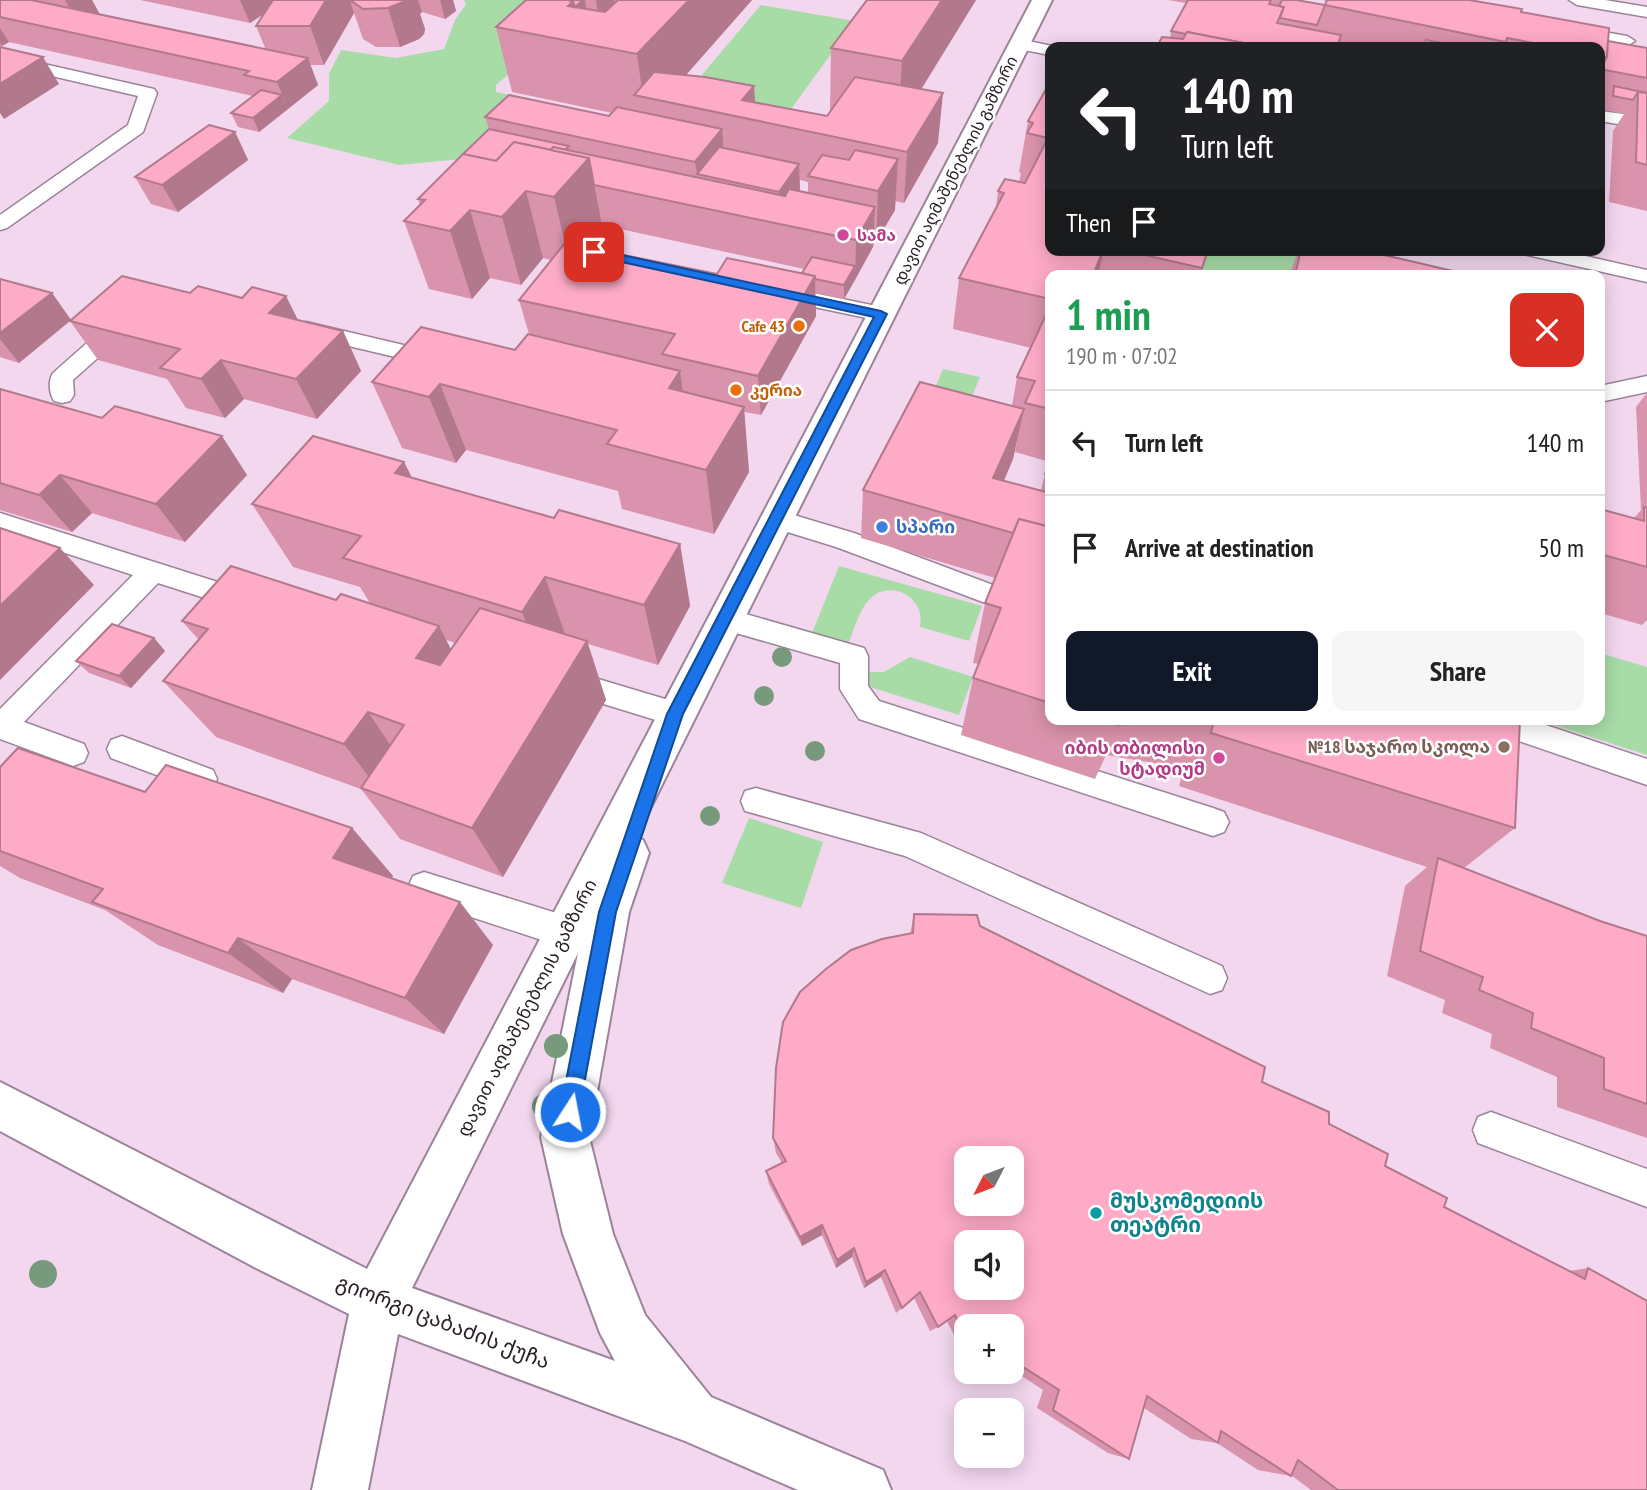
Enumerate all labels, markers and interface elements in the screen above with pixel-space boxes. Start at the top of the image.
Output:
street label: დავით აღმაშენებლის გამზირი [888,52,1023,288]
text: 140 m [1181,63,1294,127]
icon: left [1066,70,1157,161]
text: Turn left [1181,125,1273,167]
icon: arrive [1125,203,1163,241]
text: Then [1066,206,1111,239]
pin [564,222,624,282]
place label: სამა [857,225,896,245]
marker: სამა [835,227,851,243]
icon: arrive [575,233,613,271]
text: 1 min [1066,287,1151,342]
button: close [1510,293,1584,367]
place label: Cafe 43 [742,316,785,336]
marker: Cafe 43 [791,318,807,334]
text: 190 m · 07:02 [1066,341,1178,370]
place label: კერია [750,380,802,400]
marker: კერია [728,382,744,398]
icon: left [1066,424,1104,462]
text: Turn left [1125,426,1203,459]
text: 140 m [1526,426,1584,459]
place label: სპარი [896,515,955,538]
marker: სპარი [874,519,890,535]
icon: arrive [1066,529,1104,567]
text: Arrive at destination [1125,531,1314,564]
text: 50 m [1538,531,1584,564]
button: Exit [1066,631,1318,711]
button: Share [1332,631,1584,711]
place label: №18 საჯარო სკოლა [1308,735,1490,758]
place label: იბის თბილისი სტადიუმ [1065,736,1205,780]
marker: №18 საჯარო სკოლა [1496,739,1512,755]
marker: იბის თბილისი სტადიუმ [1211,750,1227,766]
street label: დავით აღმაშენებლის გამზირი [451,875,602,1140]
position arrow [533,1075,607,1149]
north arrow [954,1146,1024,1216]
map controls [954,1146,1024,1468]
place label: მუსკომედიის თეატრი [1110,1187,1263,1238]
marker: მუსკომედიის თეატრი [1088,1205,1104,1221]
button: sound [954,1230,1024,1300]
street label: გიორგი ცაბაძის ქუჩა [333,1268,554,1375]
button: + [954,1314,1024,1384]
button: − [954,1398,1024,1468]

